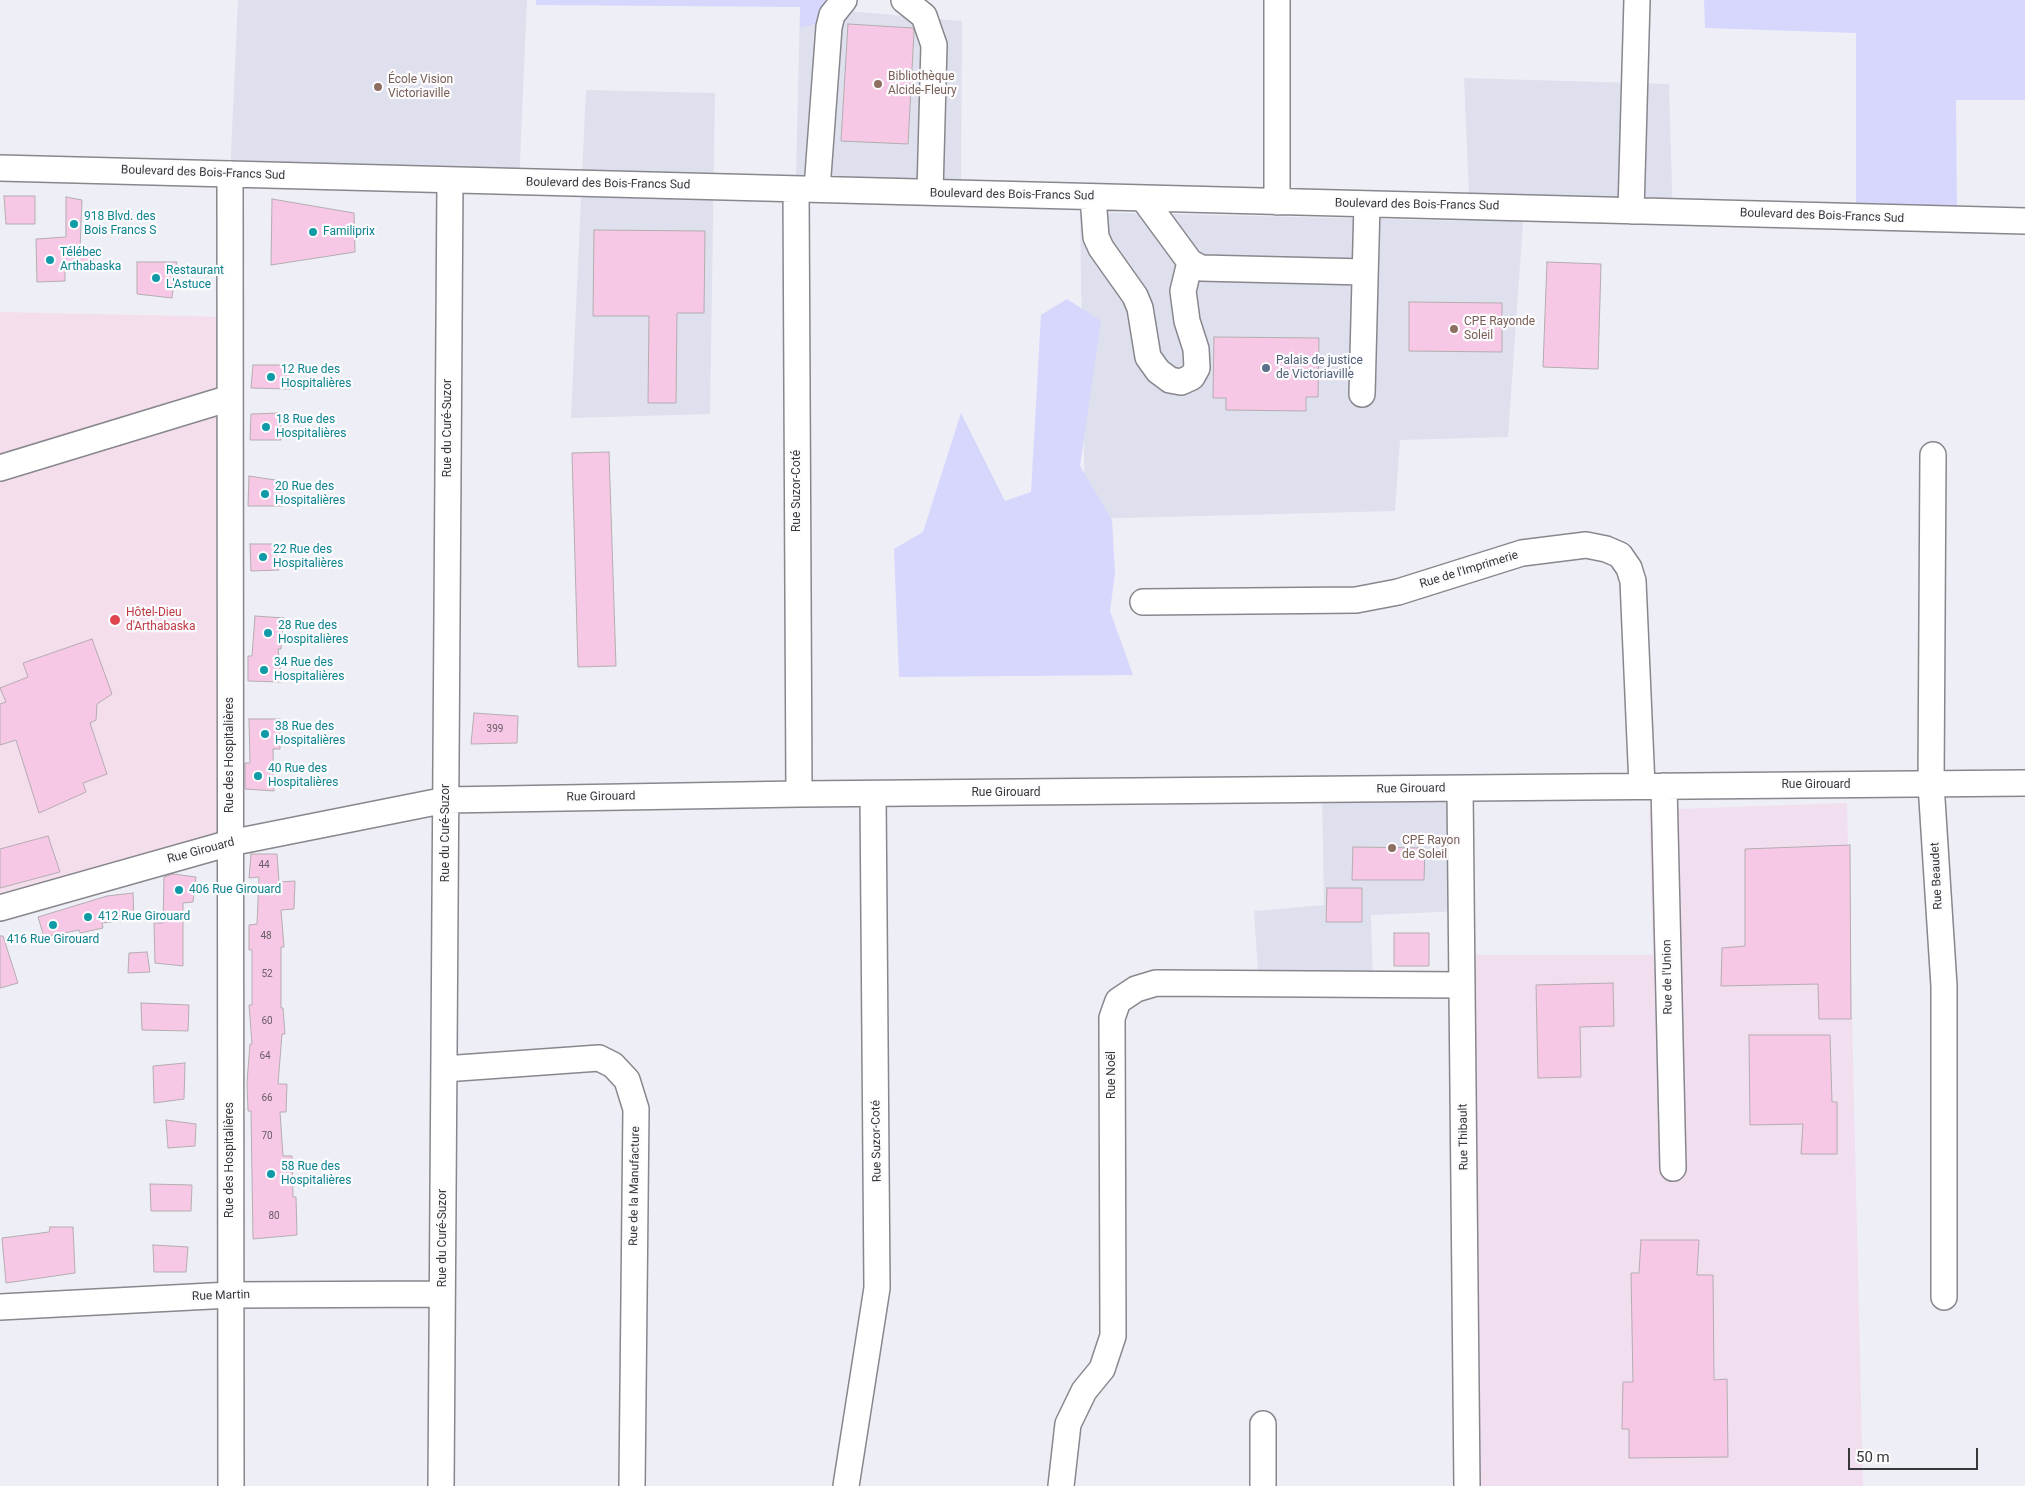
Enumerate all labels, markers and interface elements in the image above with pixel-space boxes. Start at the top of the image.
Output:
place label: Bibliothèque Alcide-Fleury [888,70,957,98]
place label: École Vision Victoriaville [388,73,453,101]
marker: Bibliothèque Alcide-Fleury [872,78,884,90]
marker: École Vision Victoriaville [372,81,384,93]
street label: Boulevard des Bois-Francs Sud [121,163,285,183]
street label: Boulevard des Bois-Francs Sud [526,175,690,193]
street label: Boulevard des Bois-Francs Sud [930,186,1094,204]
street label: Boulevard des Bois-Francs Sud [1335,196,1499,214]
street label: Boulevard des Bois-Francs Sud [1740,206,1904,226]
place label: 918 Blvd. des Bois Francs S [84,210,156,238]
marker: 918 Blvd. des Bois Francs S [68,218,80,230]
place label: Familiprix [323,225,375,239]
marker: Familiprix [307,226,319,238]
place label: Télébec Arthabaska [60,246,121,274]
marker: Télébec Arthabaska [44,254,56,266]
place label: Restaurant L'Astuce [166,264,224,292]
marker: Restaurant L'Astuce [150,272,162,284]
place label: CPE Rayonde Soleil [1464,315,1535,343]
marker: CPE Rayonde Soleil [1448,323,1460,335]
place label: Palais de justice de Victoriaville [1276,354,1363,382]
marker: Palais de justice de Victoriaville [1260,362,1272,374]
place label: 12 Rue des Hospitalières [281,363,351,391]
marker: 12 Rue des Hospitalières [265,371,277,383]
street label: Rue du Curé-Suzor [441,379,455,477]
place label: 18 Rue des Hospitalières [276,413,346,441]
marker: 18 Rue des Hospitalières [260,421,272,433]
street label: Rue Suzor-Coté [790,450,804,532]
place label: 20 Rue des Hospitalières [275,480,345,508]
marker: 20 Rue des Hospitalières [259,488,271,500]
place label: 22 Rue des Hospitalières [273,543,343,571]
street label: Rue de l'Imprimerie [1418,548,1520,592]
marker: 22 Rue des Hospitalières [257,551,269,563]
place label: Hôtel-Dieu d'Arthabaska [126,606,195,634]
marker: Hôtel-Dieu d'Arthabaska [108,613,122,627]
place label: 28 Rue des Hospitalières [278,619,348,647]
marker: 28 Rue des Hospitalières [262,627,274,639]
place label: 34 Rue des Hospitalières [274,656,344,684]
marker: 34 Rue des Hospitalières [258,664,270,676]
street label: Rue des Hospitalières [223,697,237,813]
place label: 38 Rue des Hospitalières [275,720,345,748]
house number: 399 [487,723,503,735]
marker: 38 Rue des Hospitalières [259,728,271,740]
place label: 40 Rue des Hospitalières [268,762,338,790]
marker: 40 Rue des Hospitalières [252,770,264,782]
street label: Rue Girouard [1781,778,1851,792]
street label: Rue Girouard [1376,781,1446,797]
street label: Rue du Curé-Suzor [439,784,453,882]
street label: Rue Girouard [971,786,1041,800]
street label: Rue Girouard [566,789,636,805]
place label: CPE Rayon de Soleil [1402,834,1460,862]
street label: Rue Girouard [166,835,236,867]
marker: CPE Rayon de Soleil [1386,842,1398,854]
street label: Rue Beaudet [1928,842,1946,910]
house number: 44 [258,859,270,871]
place label: 406 Rue Girouard [189,883,281,897]
marker: 406 Rue Girouard [173,884,185,896]
place label: 412 Rue Girouard [98,910,190,924]
marker: 412 Rue Girouard [82,911,94,923]
marker: 416 Rue Girouard [47,919,59,931]
house number: 48 [260,930,272,942]
place label: 416 Rue Girouard [7,933,99,947]
street label: Rue de l'Union [1660,939,1676,1015]
house number: 52 [261,968,273,980]
house number: 60 [261,1015,273,1027]
house number: 64 [259,1050,271,1062]
street label: Rue Noël [1105,1051,1119,1099]
house number: 66 [261,1092,273,1104]
street label: Rue Suzor-Coté [869,1100,885,1182]
street label: Rue des Hospitalières [223,1102,237,1218]
street label: Rue Thibault [1456,1103,1472,1171]
street label: Rue de la Manufacture [627,1126,643,1246]
house number: 70 [261,1130,273,1142]
place label: 58 Rue des Hospitalières [281,1160,351,1188]
marker: 58 Rue des Hospitalières [265,1168,277,1180]
street label: Rue du Curé-Suzor [436,1189,450,1287]
house number: 80 [268,1210,280,1222]
street label: Rue Martin [192,1288,250,1304]
scale bar [1850,1438,1980,1470]
text: 50 m [1856,1448,1890,1466]

